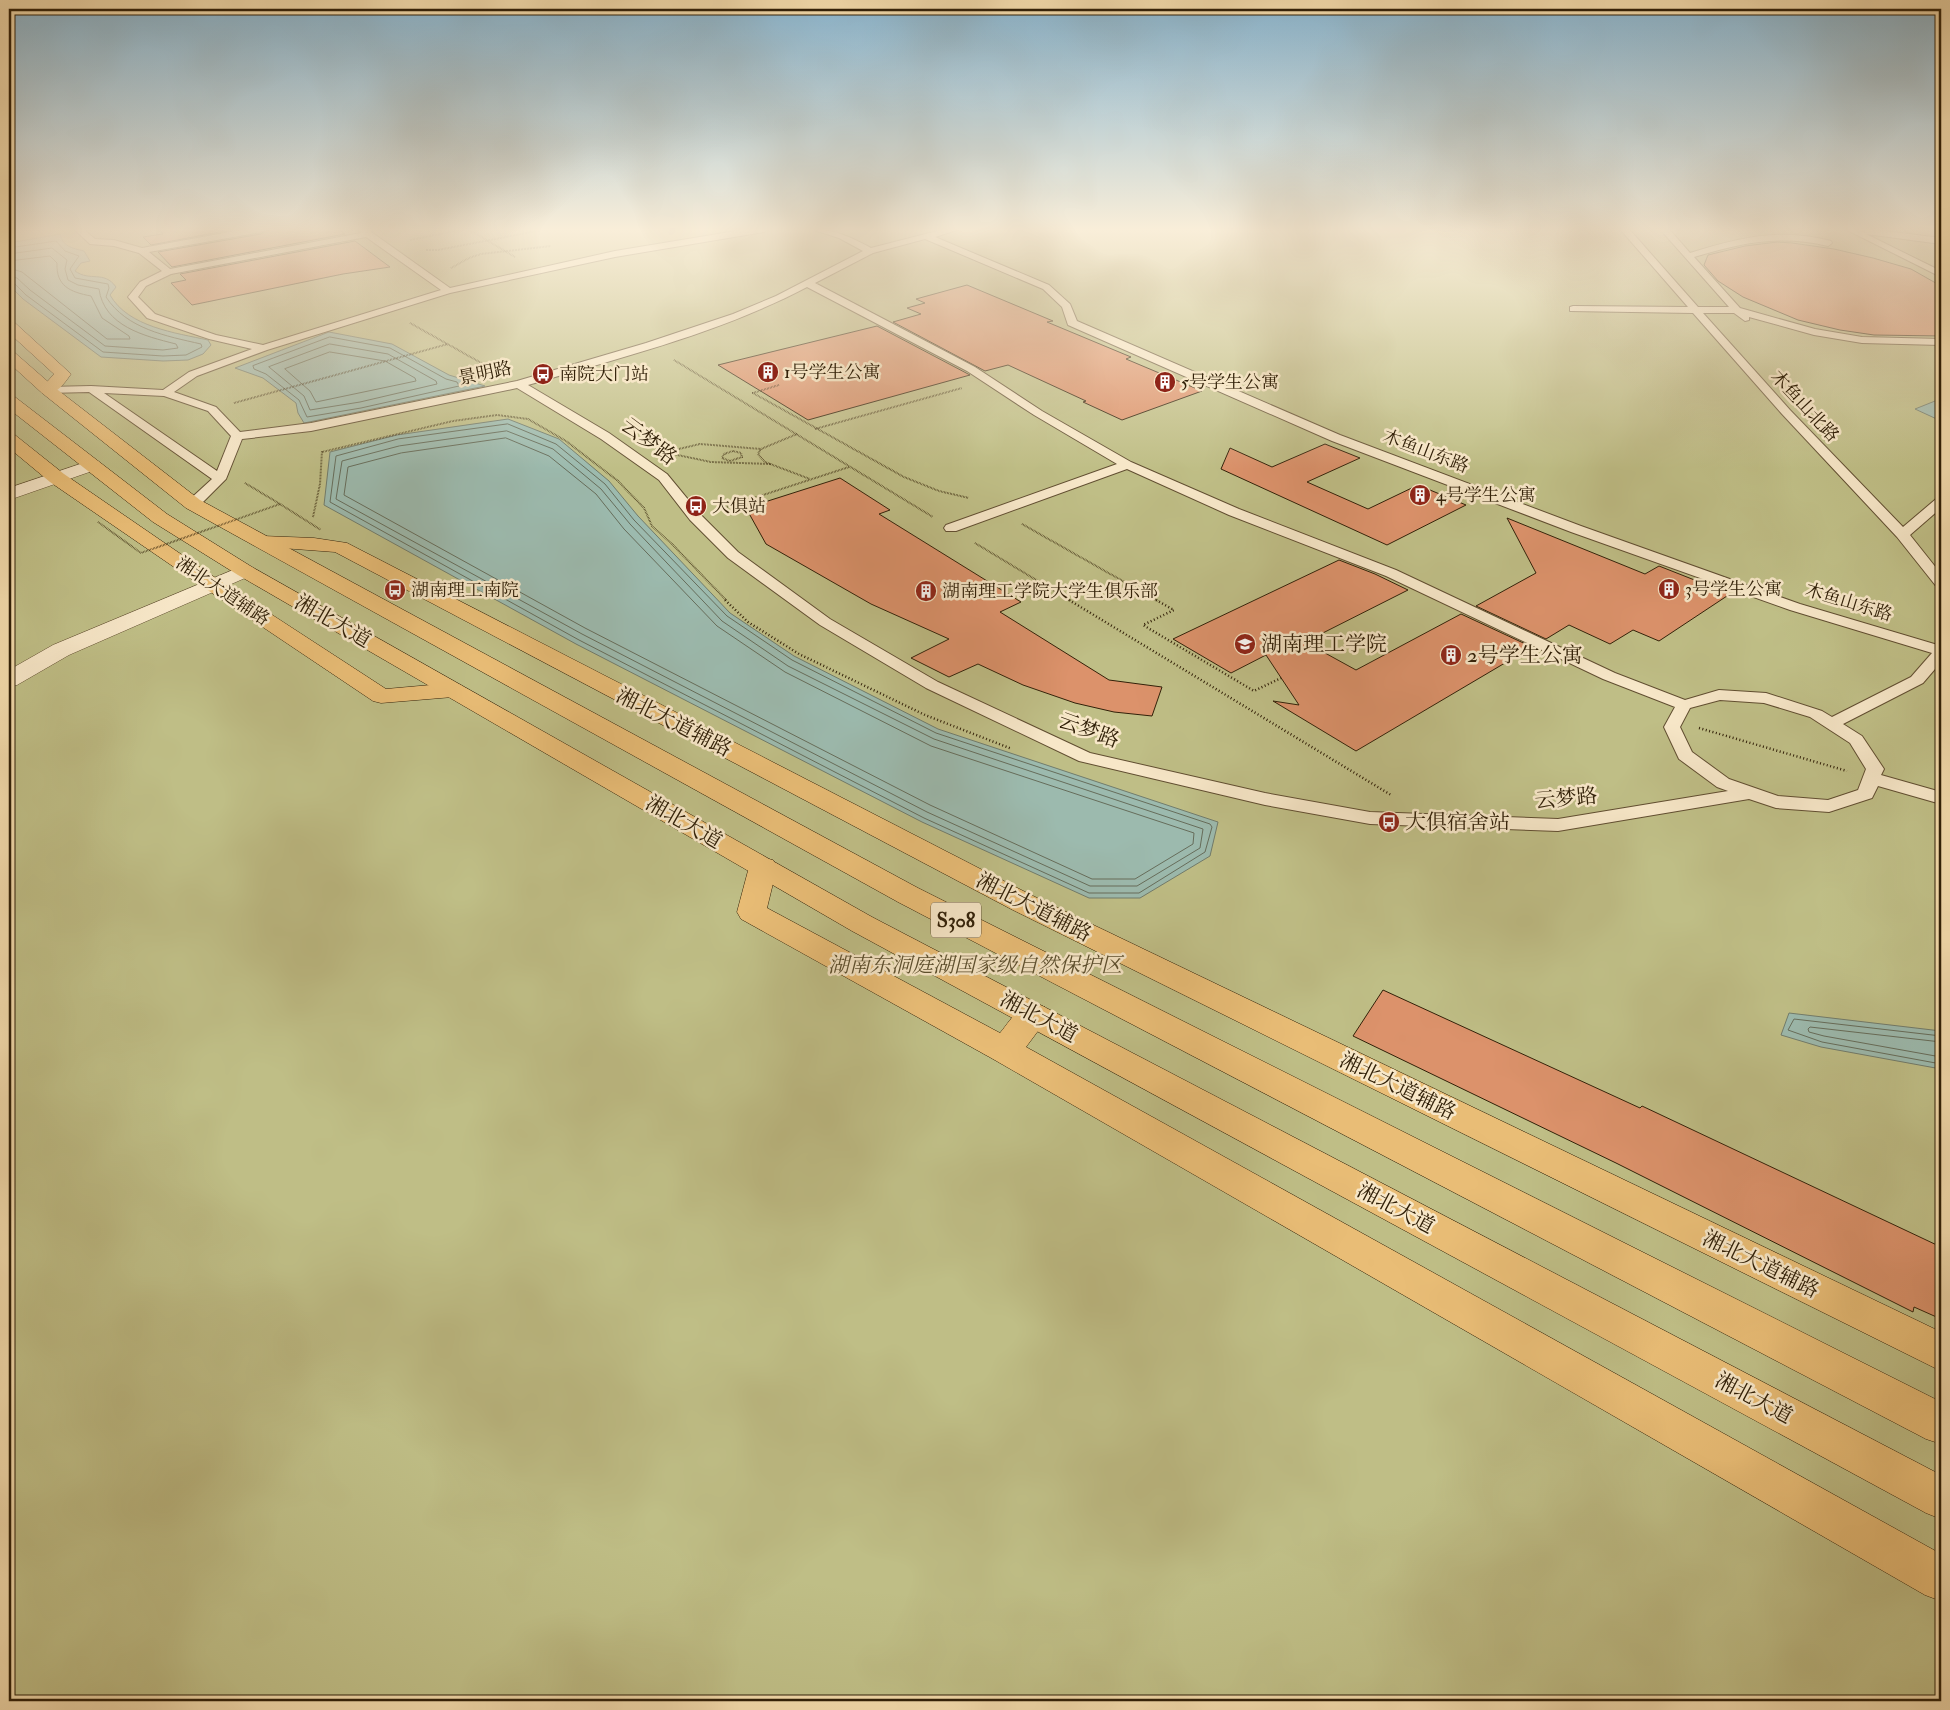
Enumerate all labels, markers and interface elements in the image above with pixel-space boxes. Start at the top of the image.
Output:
street label: 景明路 [456,357,514,390]
building icon: 1号学生公寓 [756,360,780,384]
place label: 1号学生公寓 [784,361,880,384]
bus stop icon: 南院大门站 [531,362,555,386]
place label: 南院大门站 [559,363,649,386]
street label: 木鱼山北路 [1766,366,1844,447]
building icon: 5号学生公寓 [1153,370,1177,394]
place label: 5号学生公寓 [1181,371,1279,394]
street label: 云梦路 [615,412,682,471]
street label: 木鱼山东路 [1380,425,1472,478]
building icon: 4号学生公寓 [1408,483,1432,507]
place label: 4号学生公寓 [1436,484,1536,507]
bus stop icon: 大俱站 [684,494,708,518]
place label: 大俱站 [712,495,766,518]
street label: 湘北大道辅路 [172,552,274,631]
building icon: 3号学生公寓 [1657,577,1681,601]
bus stop icon: 湖南理工南院 [383,578,407,602]
place label: 3号学生公寓 [1685,578,1782,601]
street label: 木鱼山东路 [1802,578,1895,627]
place label: 湖南理工南院 [411,579,519,602]
building icon: 湖南理工学院大学生俱乐部 [914,579,938,603]
place label: 湖南理工学院大学生俱乐部 [942,580,1158,603]
street label: 湘北大道 [290,589,376,654]
place label: 湖南理工学院 [1261,631,1387,658]
school or university icon: 湖南理工学院 [1233,632,1257,656]
place label: 2号学生公寓 [1467,642,1583,669]
building icon: 2号学生公寓 [1439,643,1463,667]
street label: 湘北大道辅路 [612,682,736,763]
street label: 云梦路 [1055,707,1123,754]
street label: 云梦路 [1533,782,1599,815]
street label: 湘北大道 [641,790,727,855]
place label: 大俱宿舍站 [1405,809,1510,836]
bus stop icon: 大俱宿舍站 [1377,810,1401,834]
street label: 湘北大道辅路 [972,867,1096,948]
road number: S308 [931,902,981,938]
park label: 湖南东洞庭湖国家级自然保护区 [828,952,1125,979]
street label: 湘北大道 [995,986,1082,1049]
street label: 湘北大道辅路 [1335,1047,1460,1126]
street label: 湘北大道 [1352,1177,1439,1240]
street label: 湘北大道辅路 [1698,1225,1823,1304]
street label: 湘北大道 [1710,1367,1797,1430]

